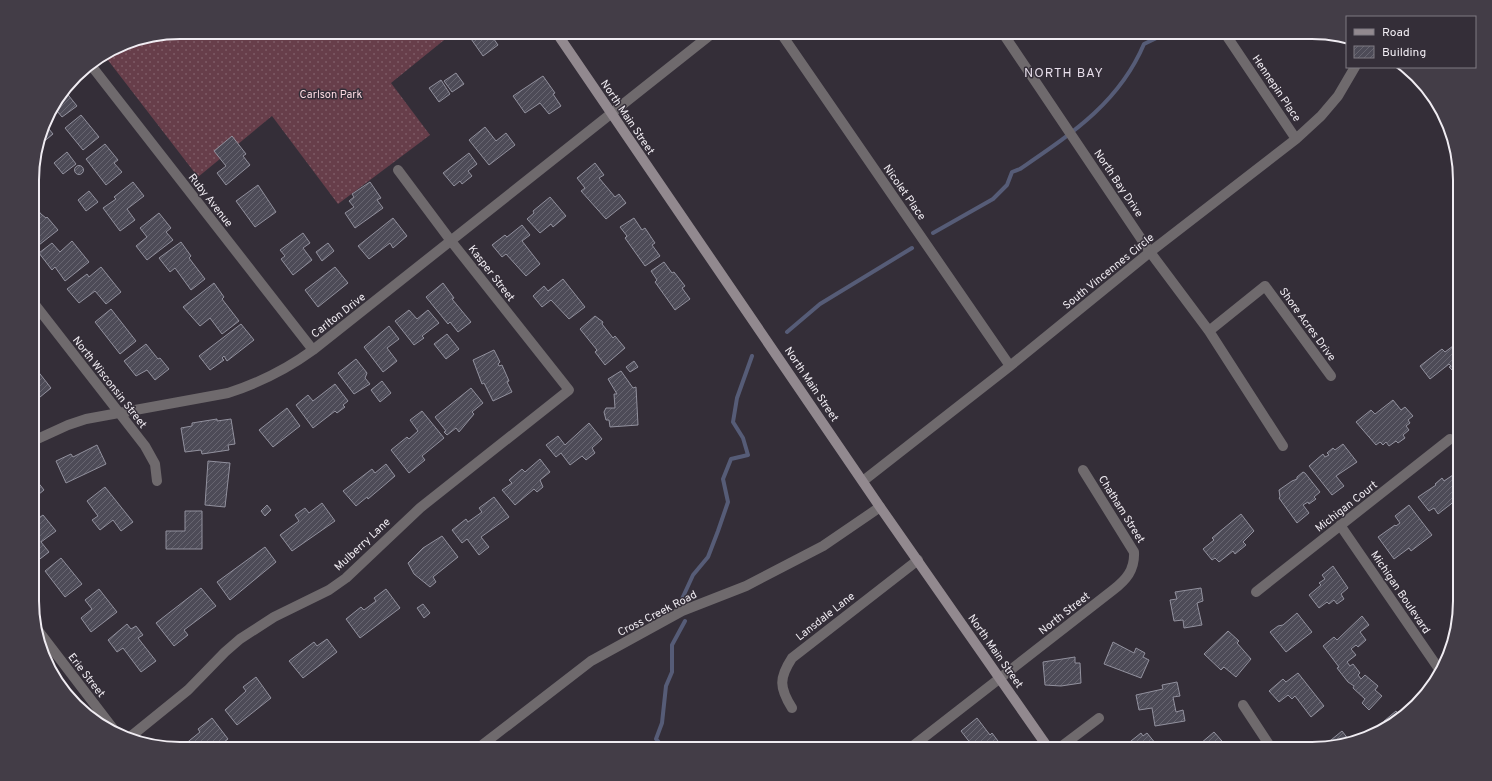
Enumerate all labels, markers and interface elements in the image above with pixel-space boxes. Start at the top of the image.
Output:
legend [1346,16,1476,68]
text: Road [1382,25,1410,41]
text: Building [1382,45,1426,61]
street label: Hennepin Place [1249,53,1304,125]
district label: NORTH BAY [1024,66,1104,82]
street label: North Main Street [597,77,657,158]
park label: Carlson Park [300,88,363,102]
street label: North Bay Drive [1090,147,1146,220]
street label: Nicolet Place [880,162,929,223]
street label: Ruby Avenue [185,171,236,230]
street label: South Vincennes Circle [1060,231,1157,313]
street label: Kasper Street [465,243,518,305]
street label: Shore Acres Drive [1276,285,1339,364]
street label: Carlton Drive [309,290,369,341]
street label: North Wisconsin Street [69,334,149,431]
street label: North Main Street [781,344,841,425]
street label: Chatham Street [1095,473,1148,546]
street label: Michigan Court [1313,478,1381,535]
street label: Mulberry Lane [332,515,394,574]
street label: Michigan Boulevard [1367,548,1433,637]
street label: Cross Creek Road [615,588,699,640]
street label: Lansdale Lane [793,589,858,644]
street label: North Street [1036,589,1093,638]
street label: North Main Street [964,612,1026,691]
street label: Erie Street [65,651,108,701]

